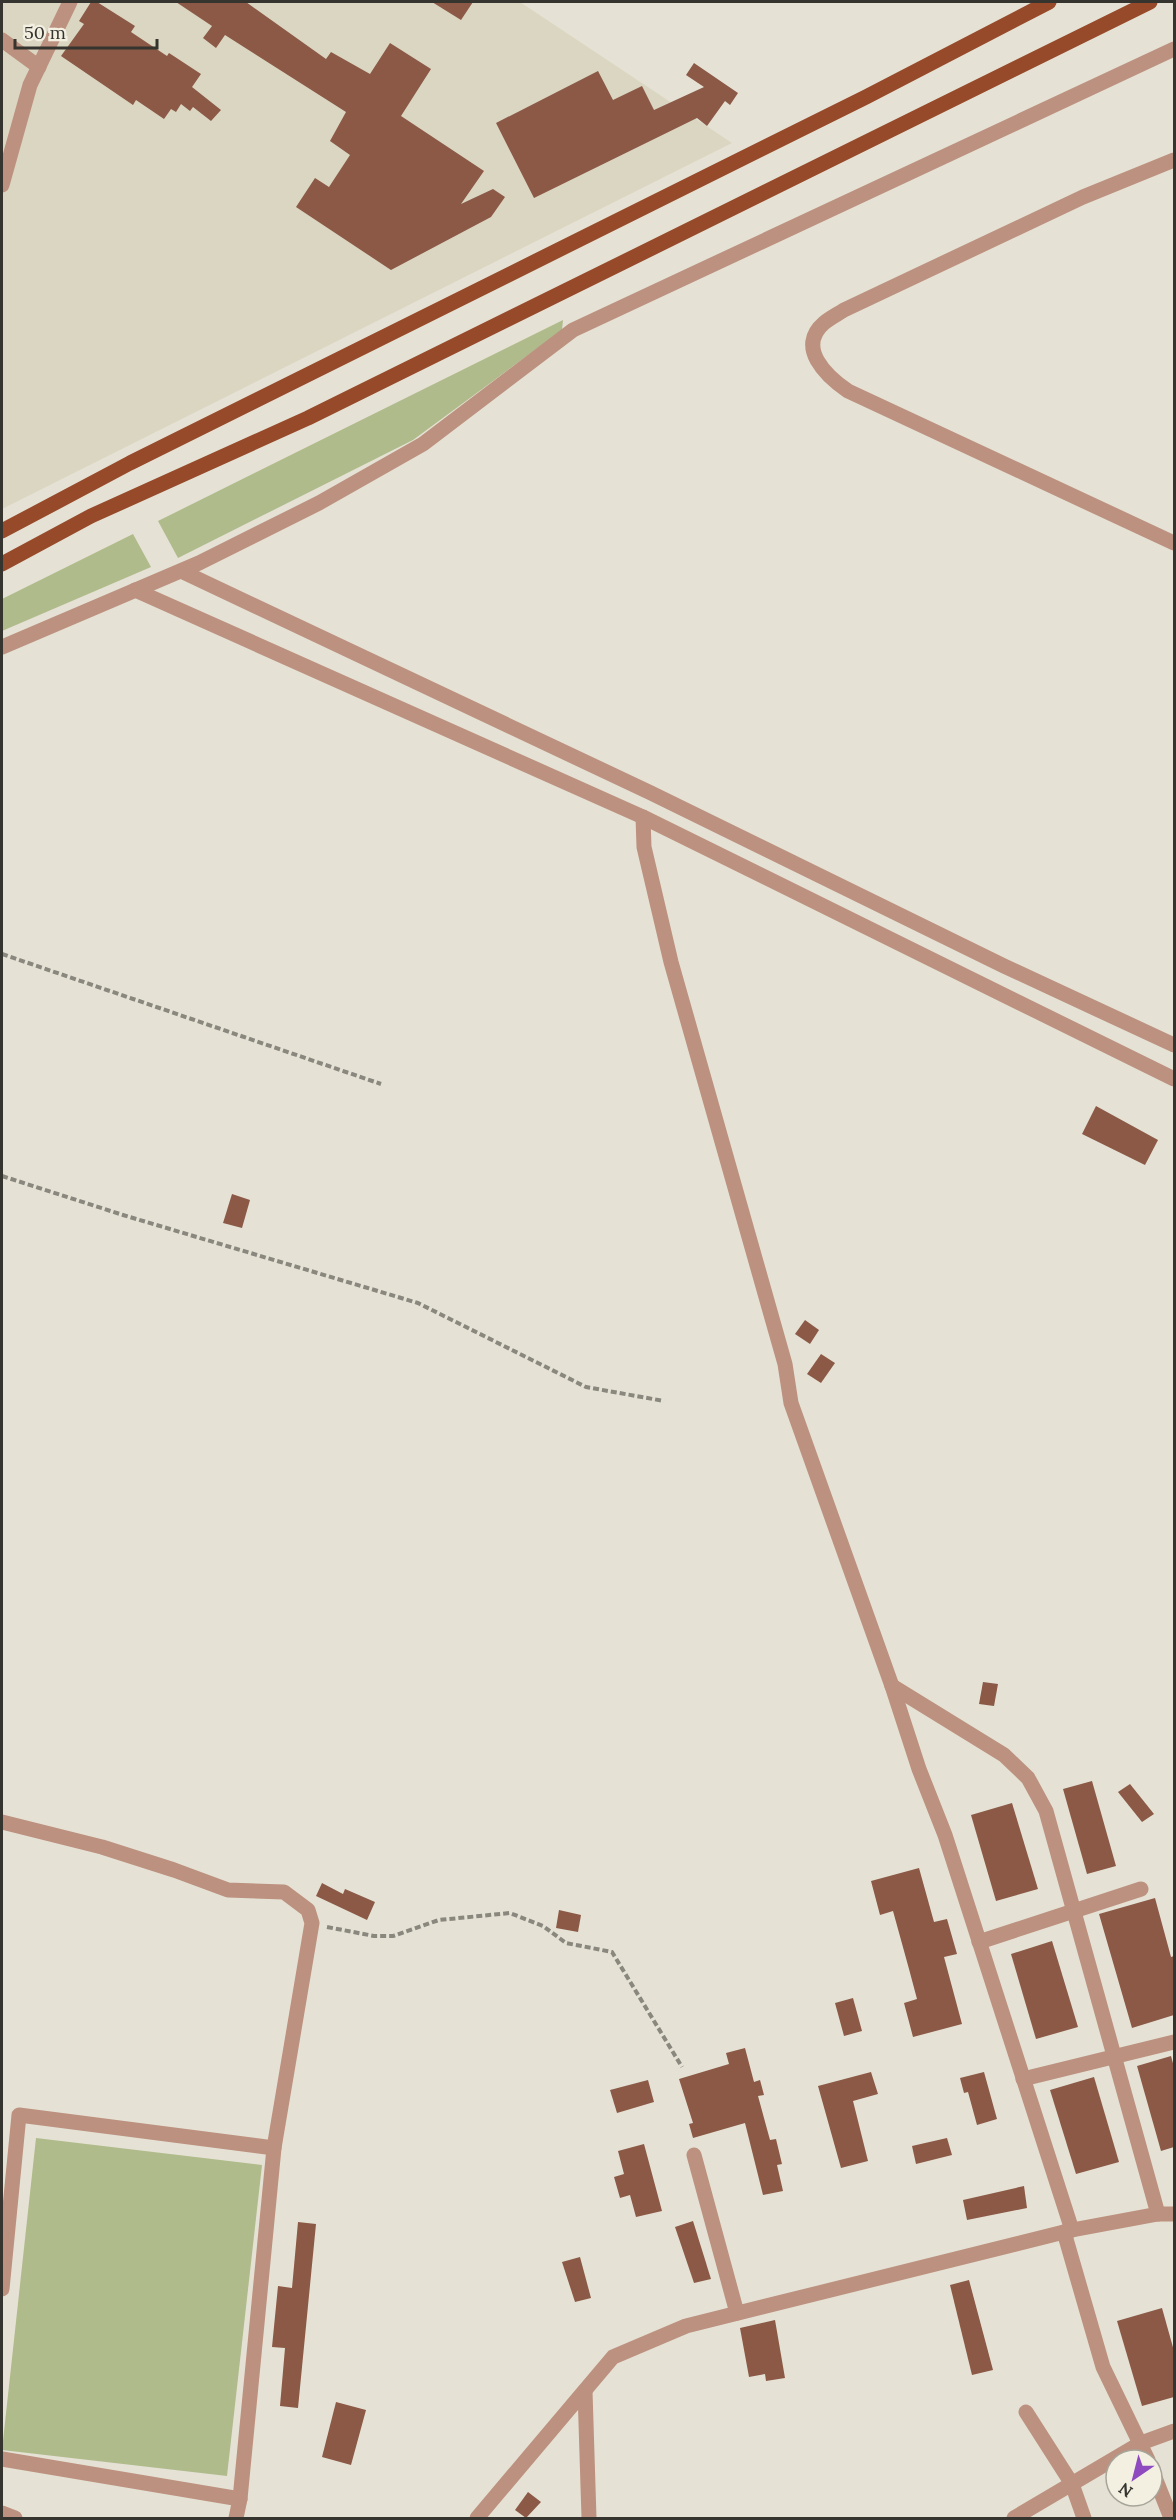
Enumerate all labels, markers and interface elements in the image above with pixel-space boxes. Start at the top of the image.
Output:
scale bar [15,12,158,50]
text: 50 m [24,21,66,44]
north arrow [1104,2448,1164,2508]
text: N [1115,2479,1136,2502]

